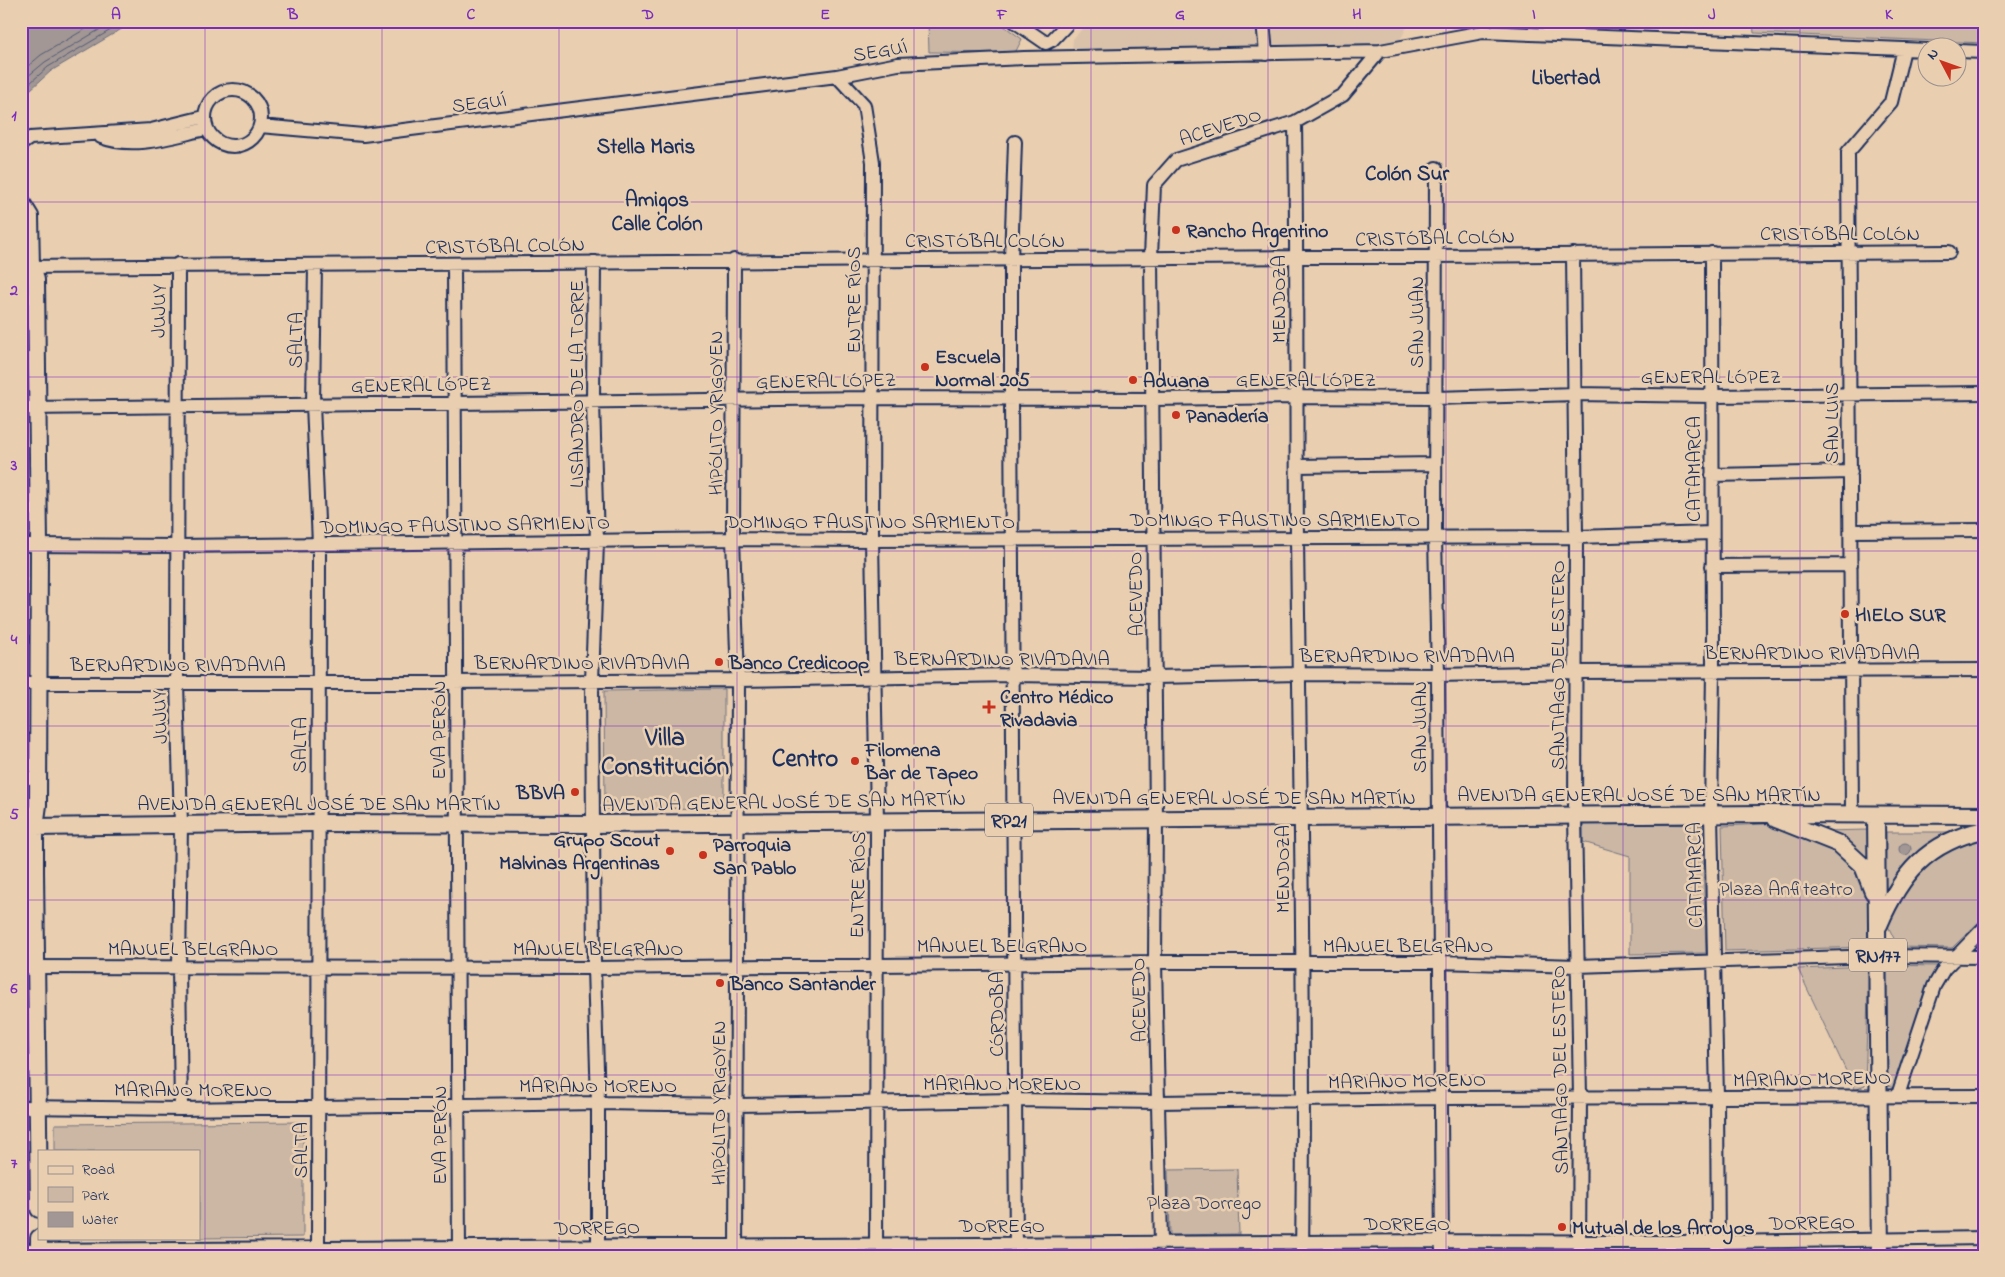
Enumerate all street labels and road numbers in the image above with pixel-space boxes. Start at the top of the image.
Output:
street label: SEGUÍ [851,34,910,71]
street label: SEGUÍ [450,87,508,122]
street label: ACEVEDO [1176,101,1266,155]
street label: CRISTÓBAL COLÓN [1760,221,1920,250]
street label: CRISTÓBAL COLÓN [1355,224,1515,255]
street label: CRISTÓBAL COLÓN [905,228,1065,257]
street label: CRISTÓBAL COLÓN [425,232,585,263]
street label: ENTRE RÍOS [841,246,870,354]
street label: MENDOZA [1266,255,1295,343]
street label: SAN JUAN [1404,276,1433,368]
street label: LISANDRO DE LA TORRE [564,280,593,488]
street label: JUJUY [146,284,175,338]
street label: SALTA [283,312,312,368]
street label: HIPÓLITO YRIGOYEN [703,331,732,495]
street label: GENERAL LÓPEZ [1641,364,1781,393]
street label: GENERAL LÓPEZ [756,367,897,398]
street label: GENERAL LÓPEZ [1236,367,1376,396]
street label: GENERAL LÓPEZ [351,371,492,402]
street label: SAN LUIS [1819,382,1848,464]
street label: CATAMARCA [1681,416,1710,522]
street label: DOMINGO FAUSTINO SARMIENTO [1129,507,1420,536]
street label: DOMINGO FAUSTINO SARMIENTO [319,509,610,544]
street label: DOMINGO FAUSTINO SARMIENTO [724,509,1015,538]
street label: ACEVEDO [1122,551,1153,637]
street label: SANTIAGO DEL ESTERO [1545,560,1574,770]
street label: BERNARDINO RIVADAVIA [1703,640,1920,669]
street label: BERNARDINO RIVADAVIA [1298,643,1515,672]
street label: BERNARDINO RIVADAVIA [893,646,1110,675]
street label: BERNARDINO RIVADAVIA [473,650,690,679]
street label: BERNARDINO RIVADAVIA [69,652,286,681]
street label: EVA PERÓN [426,680,455,780]
street label: SAN JUAN [1407,681,1436,773]
street label: JUJUY [146,689,177,744]
street label: SALTA [287,717,316,773]
street label: AVENIDA GENERAL JOSÉ DE SAN MARTÍN [1457,782,1821,811]
street label: AVENIDA GENERAL JOSÉ DE SAN MARTÍN [1052,785,1416,814]
street label: AVENIDA GENERAL JOSÉ DE SAN MARTÍN [602,786,966,821]
street label: AVENIDA GENERAL JOSÉ DE SAN MARTÍN [137,791,501,820]
road number: RP21 [985,804,1033,836]
street label: CATAMARCA [1681,822,1712,928]
street label: MENDOZA [1270,825,1299,913]
street label: ENTRE RÍOS [844,831,875,939]
street label: MANUEL BELGRANO [917,933,1087,962]
street label: MANUEL BELGRANO [1323,933,1493,962]
street label: MANUEL BELGRANO [108,936,278,965]
street label: MANUEL BELGRANO [513,936,683,965]
road number: RN177 [1849,938,1907,972]
street label: ACEVEDO [1125,957,1156,1043]
street label: SANTIAGO DEL ESTERO [1545,965,1578,1175]
street label: CÓRDOBA [984,971,1013,1057]
street label: HIPÓLITO YRIGOYEN [706,1021,735,1185]
street label: MARIANO MORENO [1733,1065,1891,1096]
street label: MARIANO MORENO [1328,1067,1486,1098]
street label: MARIANO MORENO [923,1071,1081,1100]
street label: MARIANO MORENO [519,1073,677,1102]
street label: MARIANO MORENO [114,1077,272,1106]
street label: EVA PERÓN [427,1085,456,1185]
street label: SALTA [288,1122,317,1178]
street label: DORREGO [1768,1209,1855,1240]
street label: DORREGO [1363,1211,1450,1240]
street label: DORREGO [958,1213,1045,1242]
street label: DORREGO [553,1214,640,1245]

